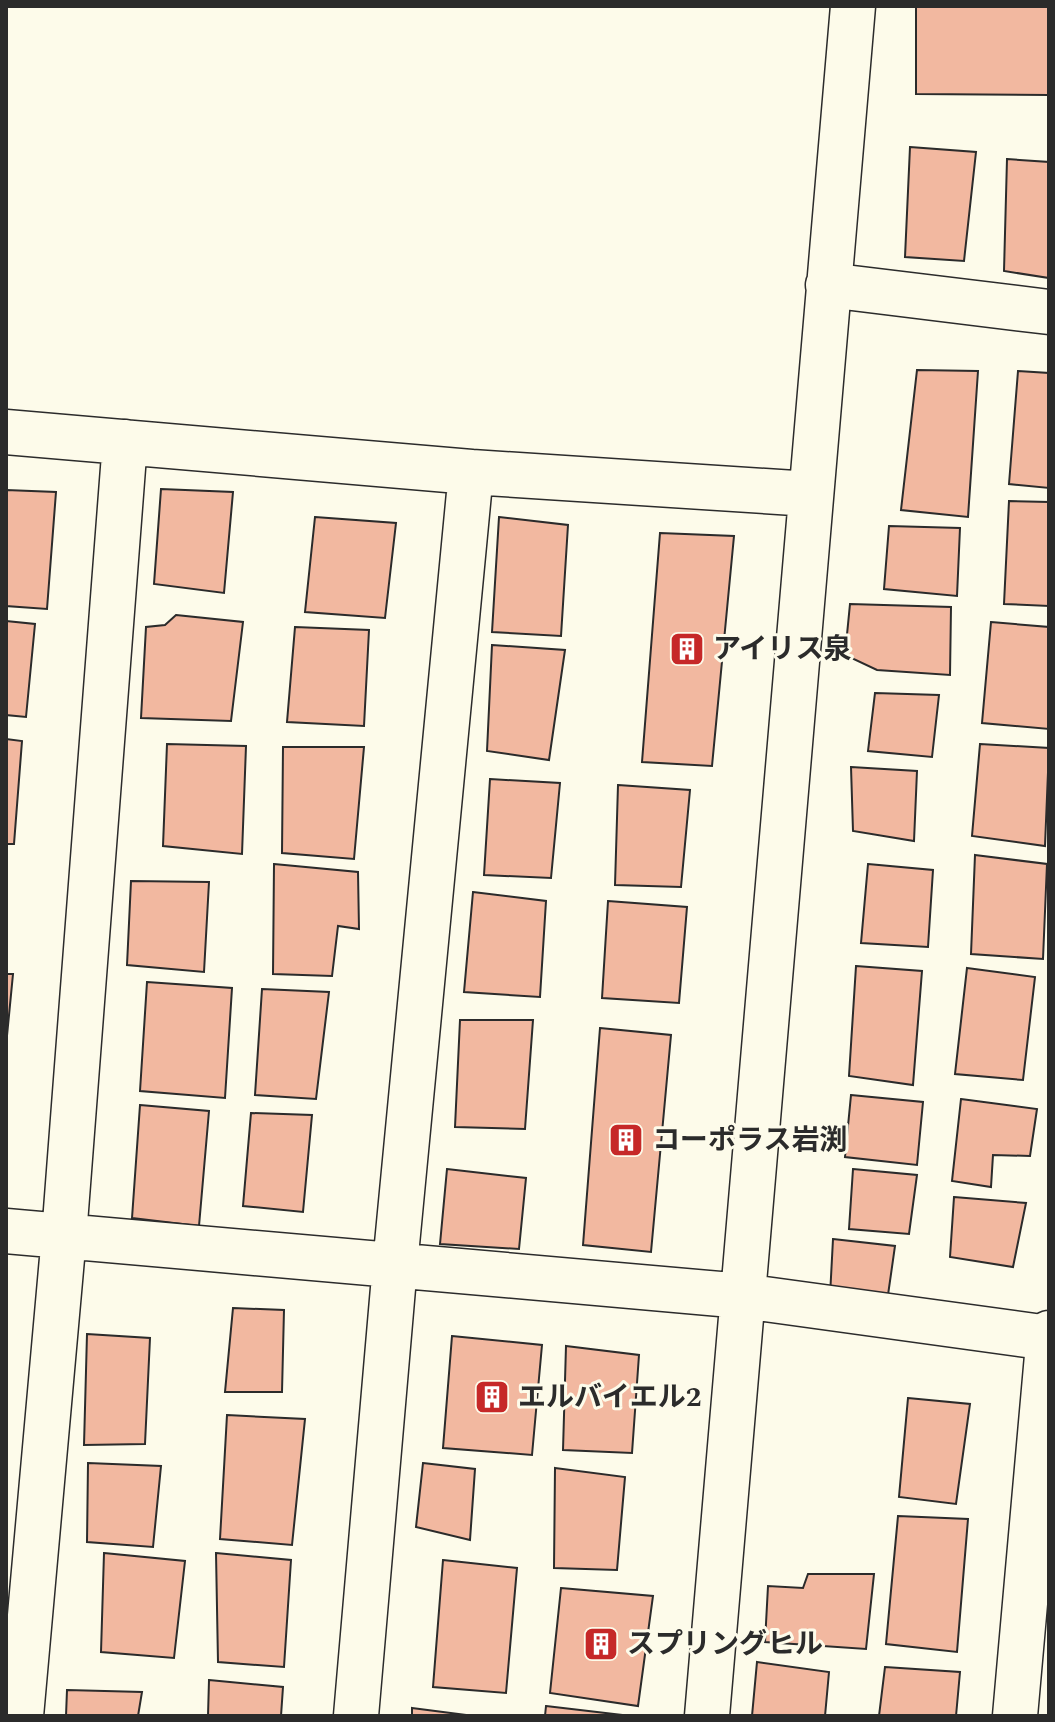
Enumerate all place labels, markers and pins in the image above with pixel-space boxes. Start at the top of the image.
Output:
place label: アイリス泉 [713,628,852,671]
building icon: アイリス泉 [668,630,706,668]
place label: コーポラス岩渕 [652,1119,847,1162]
building icon: コーポラス岩渕 [607,1121,645,1159]
place label: エルバイエル2 [518,1376,701,1419]
building icon: エルバイエル2 [473,1378,511,1416]
place label: スプリングヒル [627,1623,823,1666]
building icon: スプリングヒル [582,1625,620,1663]

